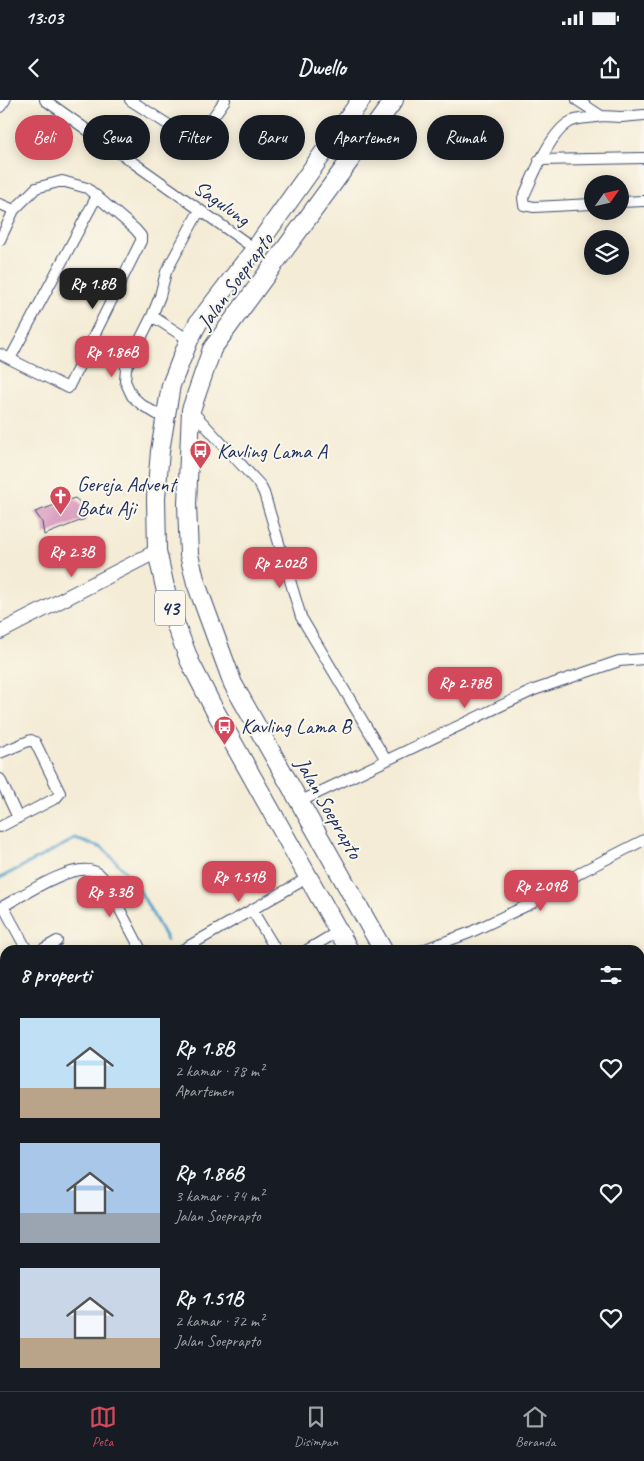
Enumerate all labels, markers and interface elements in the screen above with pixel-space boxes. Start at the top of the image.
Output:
text: 13:03 [25,6,63,30]
icon: back [20,54,48,82]
text: Dwello [298,54,346,82]
icon: share [596,54,624,82]
chip: Beli [15,115,73,160]
chip: Sewa [83,115,150,160]
chip: Filter [160,115,229,160]
chip: Baru [239,115,305,160]
chip: Apartemen [315,115,417,160]
chip: Rumah [427,115,504,160]
street label: Sagulung [189,174,256,232]
north arrow [584,175,629,220]
map controls [584,175,629,275]
street label: Jalan Soeprapto [191,227,280,335]
button: layers [584,230,629,275]
pin: Rp 1.8B [47,268,139,310]
text: Rp 1.8B [71,274,115,294]
pin: Rp 1.86B [60,336,164,378]
text: Rp 1.86B [86,342,138,362]
place label: Kavling Lama A [217,438,328,464]
bus stop icon: Kavling Lama A [189,439,213,470]
place label: Gereja Advent Batu Aji [77,471,178,521]
church icon: Gereja Advent Batu Aji [49,484,73,515]
pin: Rp 2.3B [26,536,118,578]
text: Rp 2.3B [50,542,94,562]
pin: Rp 2.02B [228,546,332,589]
text: Rp 2.02B [254,553,306,573]
road number: 43 [155,590,185,626]
pin: Rp 2.78B [413,666,517,709]
text: Rp 2.78B [439,673,491,693]
place label: Kavling Lama B [241,713,353,739]
bus stop icon: Kavling Lama B [213,714,237,745]
street label: Jalan Soeprapto [289,752,369,865]
pin: Rp 1.51B [187,860,291,903]
text: Rp 1.51B [213,867,265,887]
pin: Rp 2.09B [489,870,593,912]
pin: Rp 3.3B [64,876,156,918]
text: Rp 2.09B [515,876,567,896]
text: Rp 3.3B [88,882,132,902]
icon: filters [597,961,625,989]
text: 8 properti [20,962,91,988]
text: Rp 1.8B [175,1035,234,1061]
icon: home [60,1038,120,1098]
icon: heart [597,1054,625,1082]
text: 2 kamar · 78 m² [175,1061,264,1081]
text: Apartemen [175,1081,234,1101]
text: Rp 1.86B [175,1160,244,1186]
icon: home [60,1163,120,1223]
icon: heart [597,1179,625,1207]
text: 3 kamar · 74 m² [175,1186,264,1206]
text: Jalan Soeprapto [175,1206,261,1226]
text: Rp 1.51B [175,1285,243,1311]
icon: home [60,1288,120,1348]
icon: heart [597,1304,625,1332]
text: 2 kamar · 72 m² [175,1311,264,1331]
text: Jalan Soeprapto [175,1331,261,1351]
tab: Peta [89,1403,117,1450]
tab: Disimpan [294,1403,338,1450]
tab: Beranda [515,1403,555,1450]

